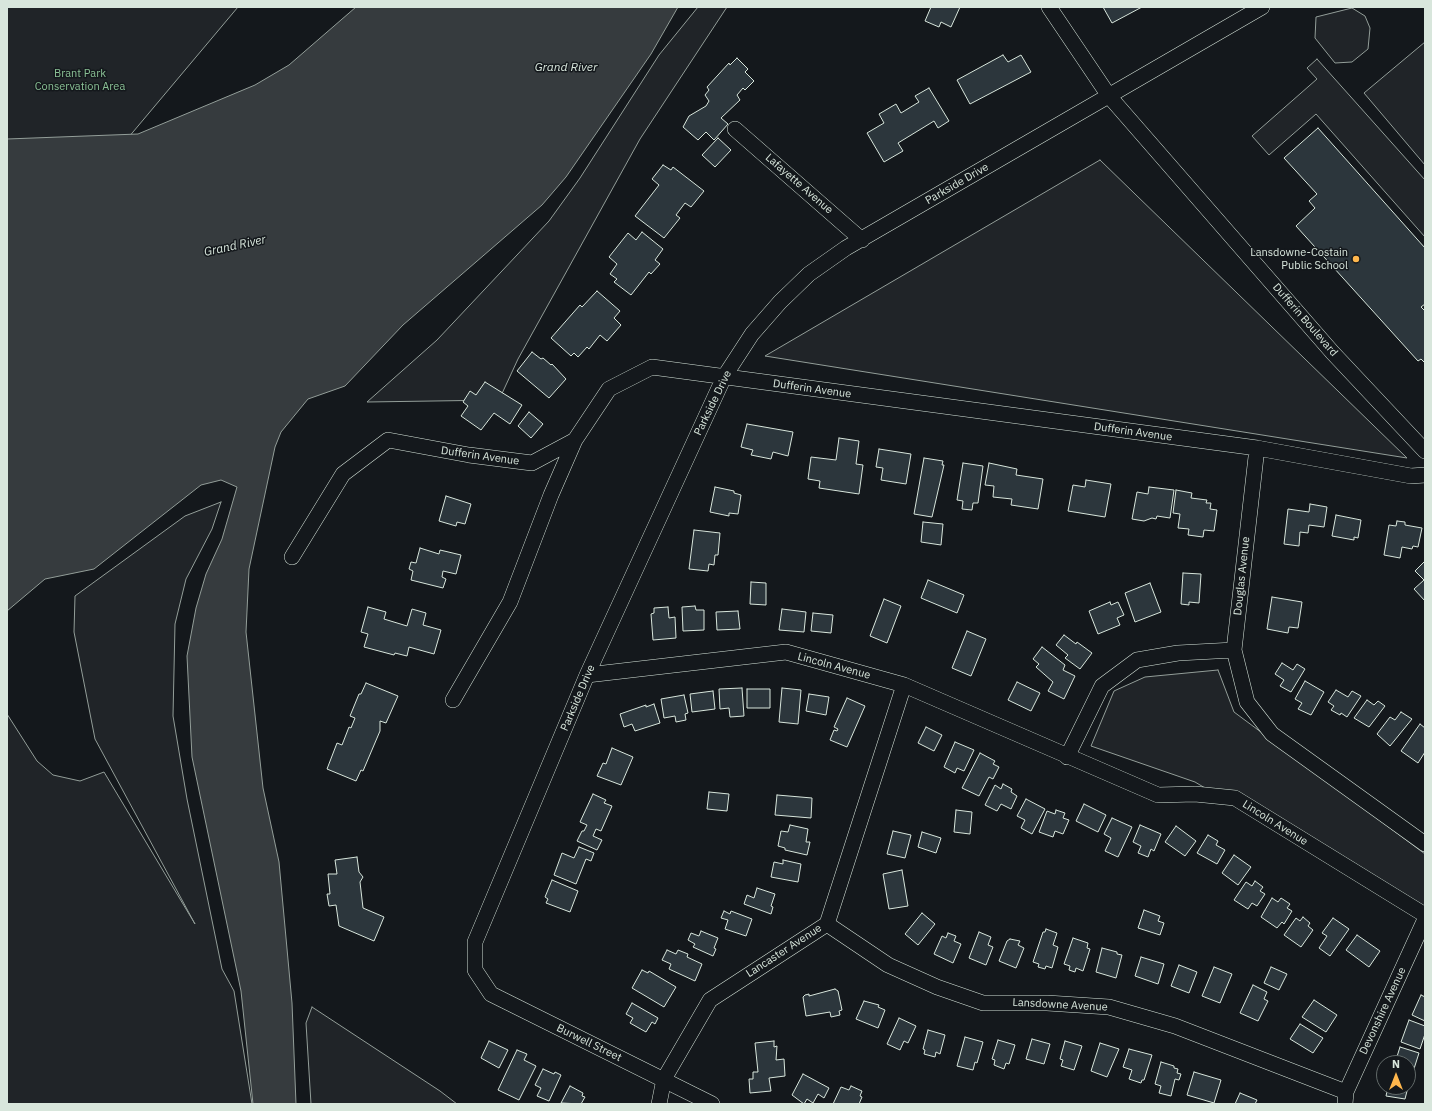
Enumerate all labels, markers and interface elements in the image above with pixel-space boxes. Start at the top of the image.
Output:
water label: Grand River [535,61,597,75]
park label: Brant Park Conservation Area [35,67,125,93]
street label: Lafayette Avenue [763,151,835,217]
street label: Parkside Drive [923,161,991,207]
water label: Grand River [203,232,267,260]
place label: Lansdowne-Costain Public School [1250,246,1348,272]
marker: Lansdowne-Costain Public School [1351,254,1361,264]
street label: Dufferin Boulevard [1270,281,1340,359]
street label: Parkside Drive [692,368,734,438]
street label: Dufferin Avenue [772,377,852,401]
street label: Dufferin Avenue [1093,420,1173,444]
street label: Dufferin Avenue [440,444,520,468]
street label: Douglas Avenue [1231,536,1253,616]
street label: Lincoln Avenue [796,650,872,682]
street label: Parkside Drive [558,663,598,733]
street label: Lincoln Avenue [1240,798,1310,848]
street label: Lancaster Avenue [744,922,824,980]
street label: Devonshire Avenue [1357,965,1409,1057]
street label: Lansdowne Avenue [1012,996,1108,1014]
street label: Burwell Street [554,1022,624,1064]
north arrow [1376,1055,1416,1095]
text: N [1392,1057,1400,1071]

